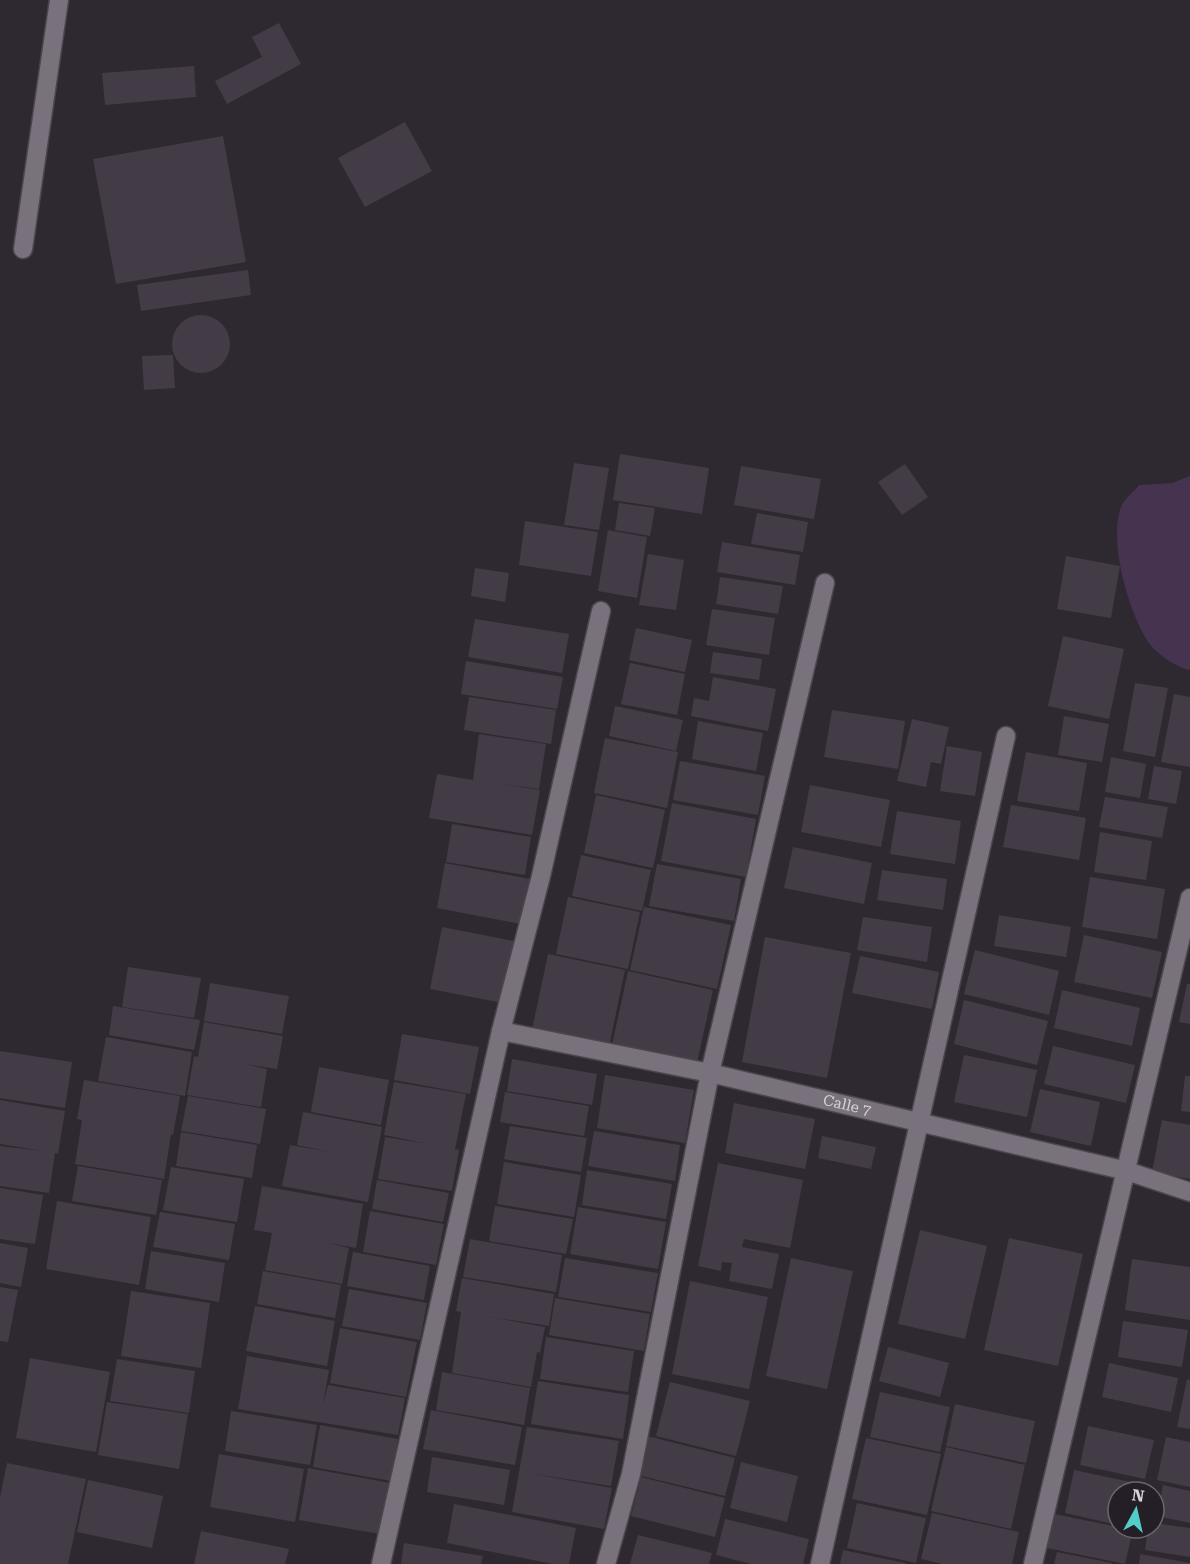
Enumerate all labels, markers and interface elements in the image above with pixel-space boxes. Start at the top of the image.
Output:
street label: Calle 7 [821,1091,873,1120]
north arrow [1106,1480,1166,1540]
text: N [1131,1485,1145,1506]

